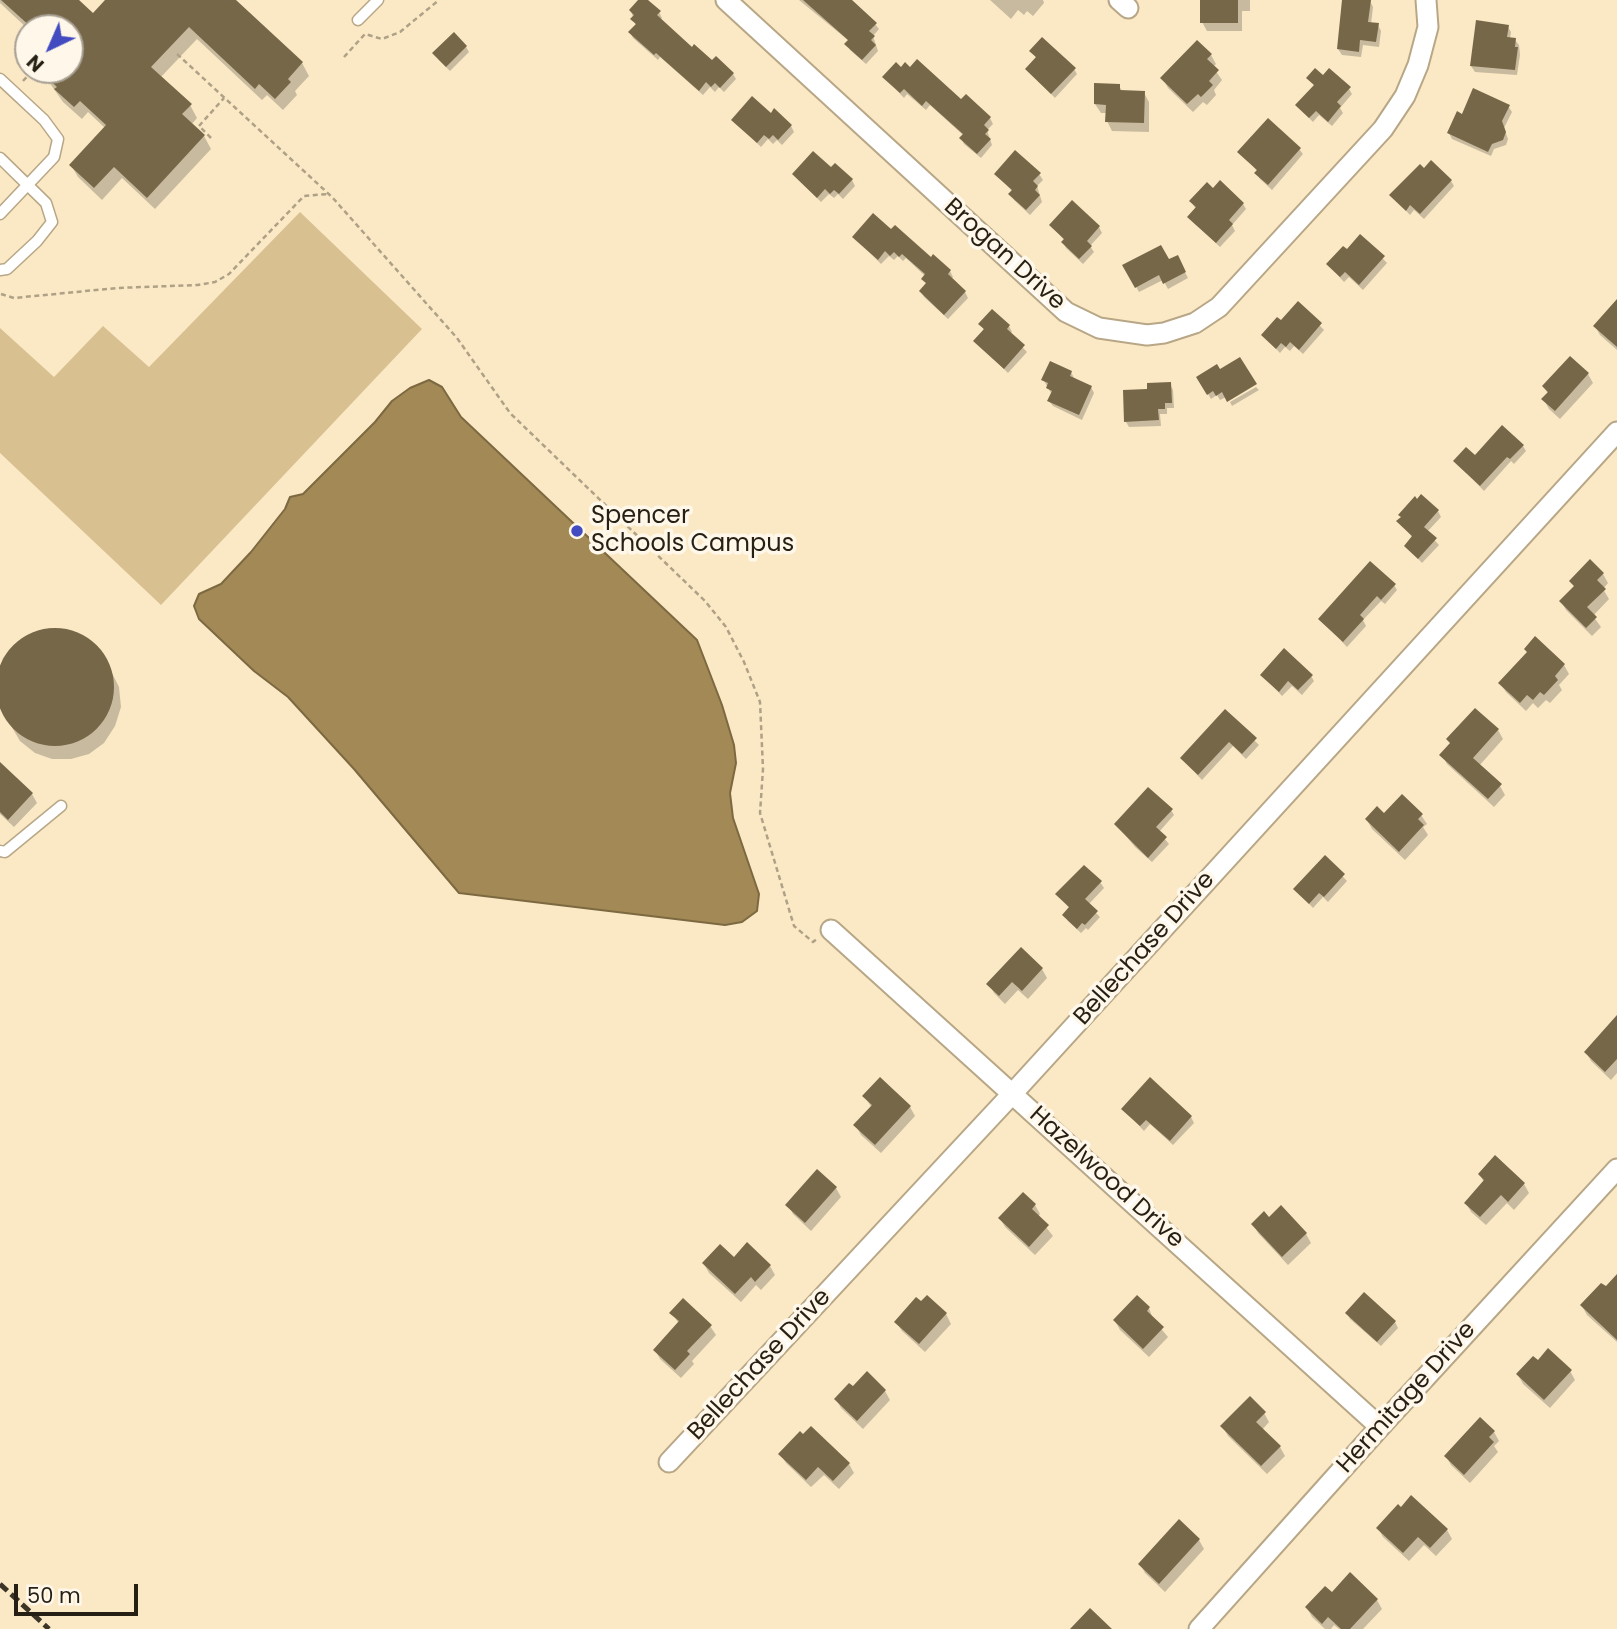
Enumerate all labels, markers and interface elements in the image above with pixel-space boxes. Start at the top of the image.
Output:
north arrow [14,14,84,84]
text: N [21,48,50,78]
street label: Brogan Drive [937,193,1071,317]
place label: Spencer Schools Campus [591,503,794,559]
marker: Spencer Schools Campus [569,523,585,539]
street label: Bellechase Drive [1069,866,1221,1032]
street label: Hazelwood Drive [1023,1101,1189,1255]
street label: Bellechase Drive [682,1283,838,1447]
street label: Hermitage Drive [1331,1316,1483,1480]
scale bar [18,1570,142,1614]
text: 50 m [27,1581,81,1610]

